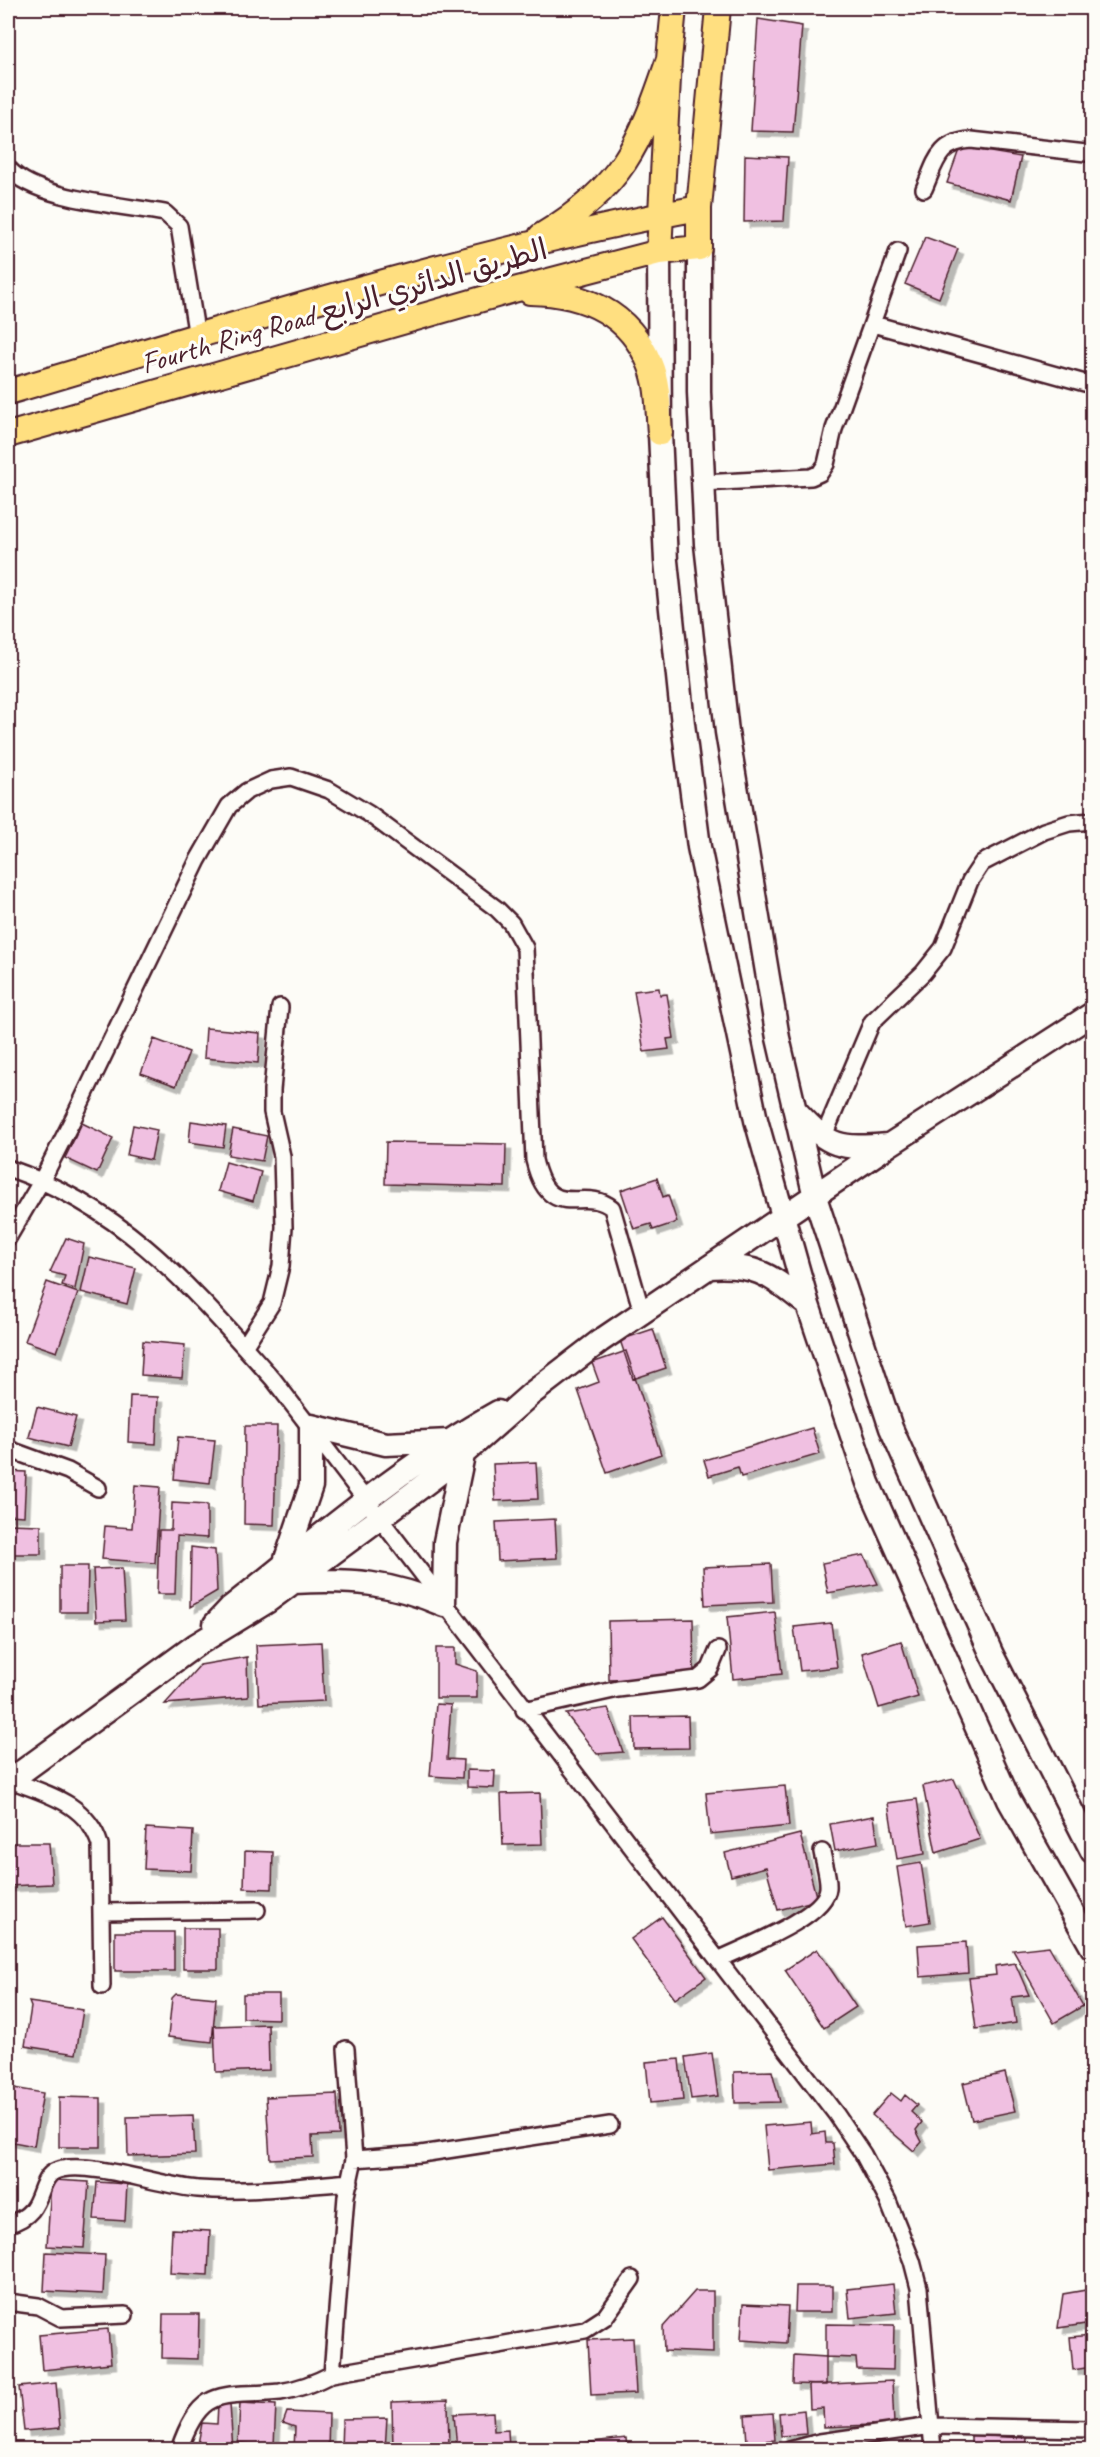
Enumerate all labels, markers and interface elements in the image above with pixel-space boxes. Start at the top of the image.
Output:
street label: Fourth Ring Road الطريق الدائري الرابع [136,230,552,384]

